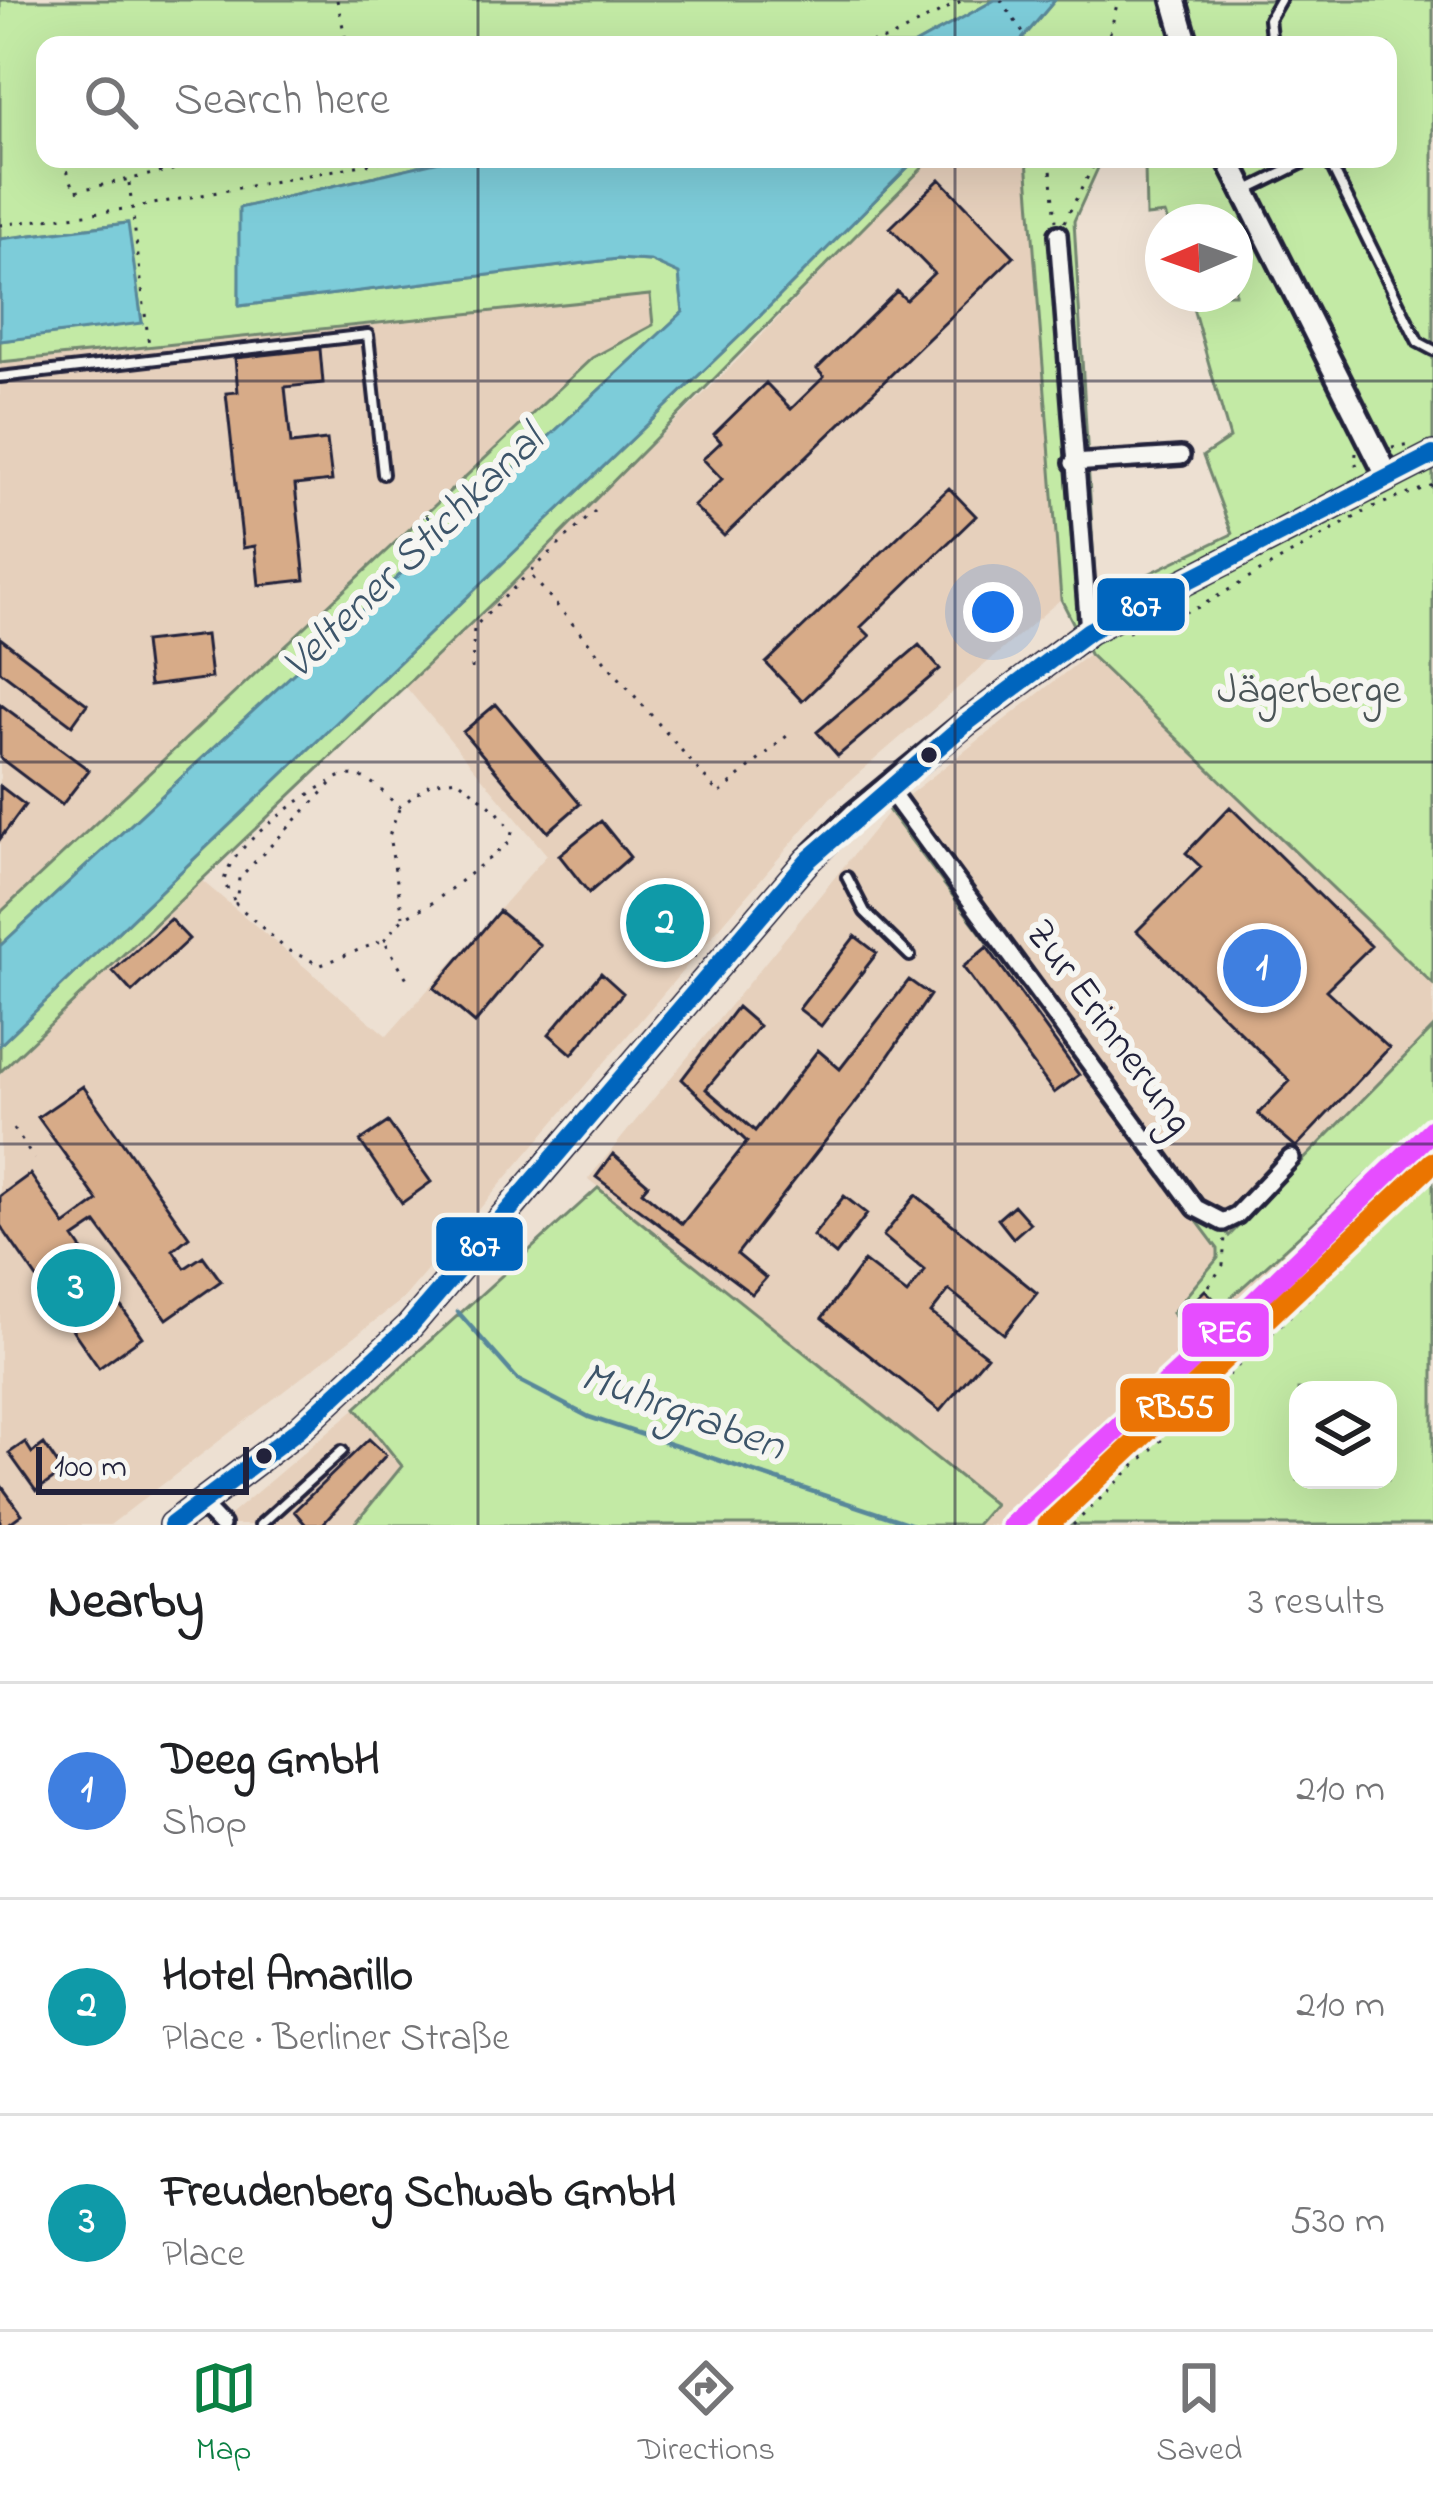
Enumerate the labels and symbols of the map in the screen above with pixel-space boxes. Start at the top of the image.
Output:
north arrow [1145,204,1253,312]
water label: Veltener Stichkanal [268,407,564,697]
line badge: 807 [1095,576,1187,633]
your location [963,582,1023,642]
text: 807 [1121,584,1162,632]
park label: Jägerberge [1217,661,1401,722]
unlabelled marker [918,744,940,766]
pin: 2 [626,878,704,968]
street label: Zur Erinnerung [1009,907,1207,1149]
pin: 1 [1223,923,1301,1013]
line badge: 807 [434,1215,525,1273]
text: 807 [460,1224,501,1272]
pin: 3 [37,1243,115,1333]
line badge: RE6 [1180,1301,1271,1359]
text: RE6 [1199,1310,1252,1358]
water label: Muhrgraben [571,1346,795,1481]
line badge: RB55 [1118,1376,1232,1434]
text: RB55 [1136,1385,1214,1433]
scale bar [36,1441,249,1494]
unlabelled marker [253,1445,275,1467]

